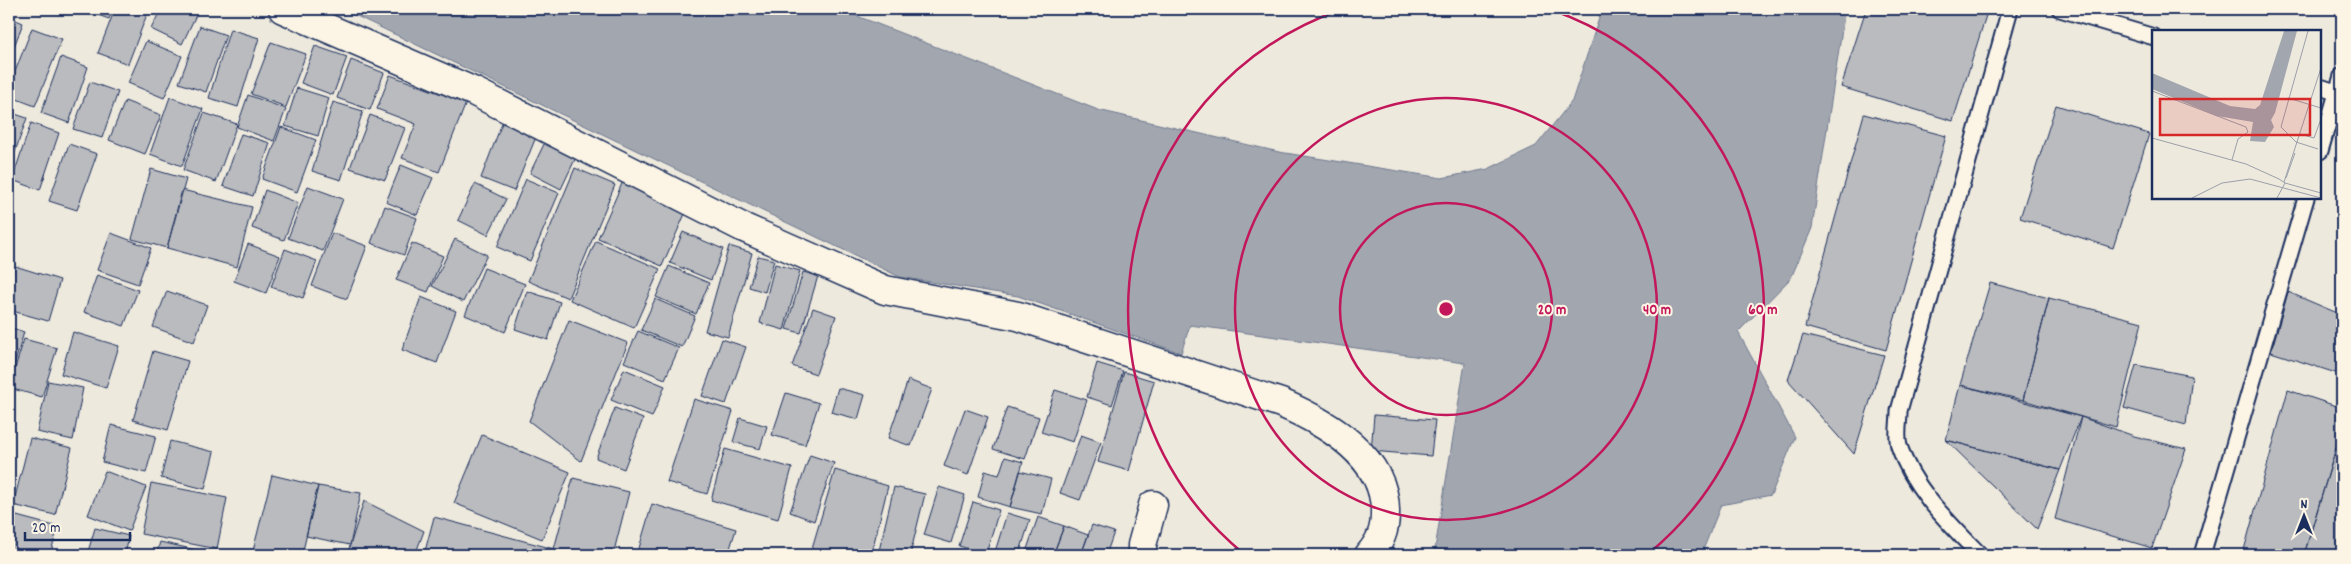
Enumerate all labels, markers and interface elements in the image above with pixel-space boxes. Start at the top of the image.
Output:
inset map [2152,30,2321,199]
centre of rings [1437,300,1455,318]
text: 20 m [1538,300,1566,322]
text: 40 m [1643,300,1671,322]
text: 60 m [1748,300,1778,322]
north arrow [2278,492,2328,542]
text: N [2301,495,2308,515]
scale bar [25,509,130,541]
text: 20 m [32,518,60,540]

